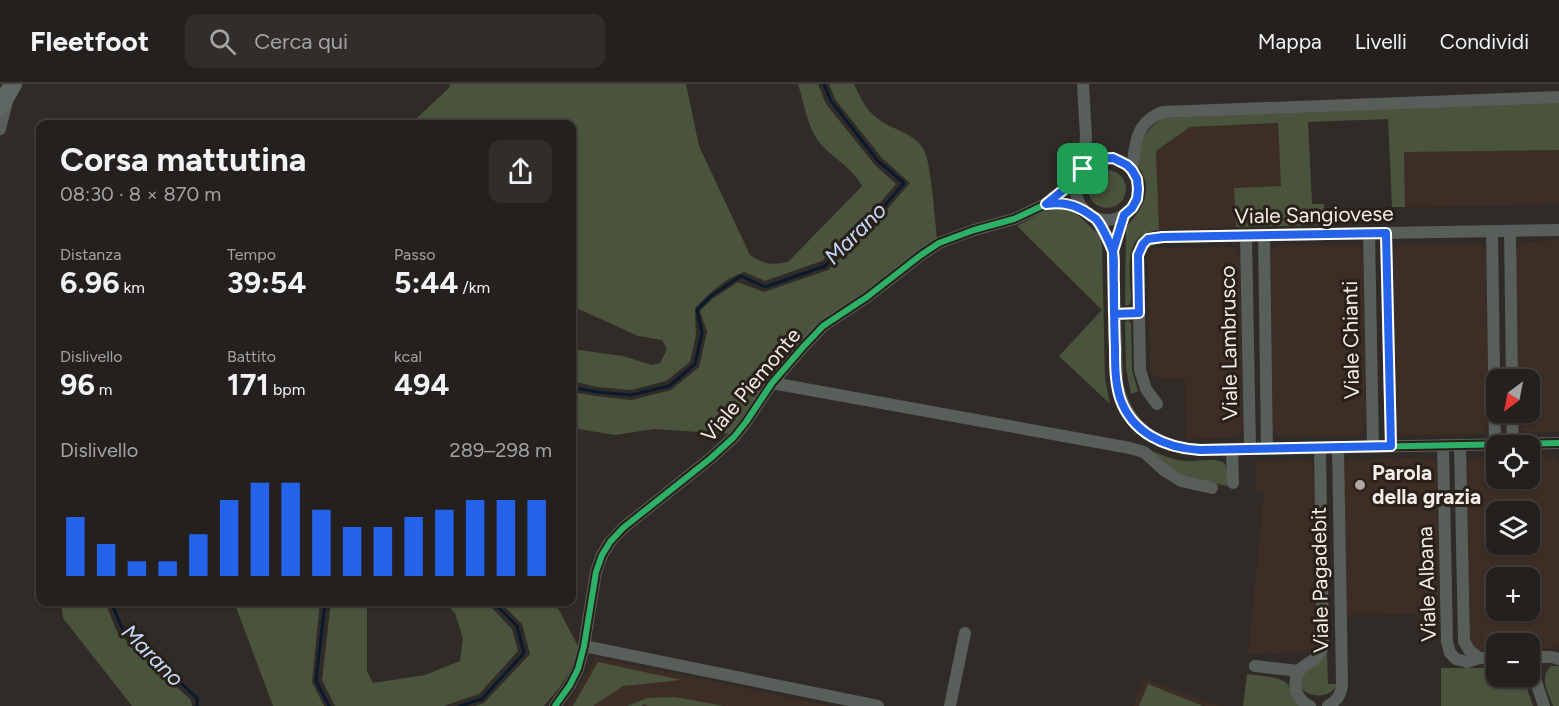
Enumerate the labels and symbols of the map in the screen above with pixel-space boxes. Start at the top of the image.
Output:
pin [1057,143,1108,194]
water label: Marano [819,196,892,270]
street label: Viale Sangiovese [1234,201,1394,228]
street label: Viale Lambrusco [1215,265,1242,421]
street label: Viale Chianti [1337,281,1364,399]
street label: Viale Piemonte [696,323,806,447]
north arrow [1486,369,1540,423]
place label: Parola della grazia [1372,460,1481,509]
marker: Parola della grazia [1353,478,1367,492]
street label: Viale Pagadebit [1306,507,1333,653]
street label: Viale Albana [1412,526,1441,642]
water label: Marano [116,619,190,692]

